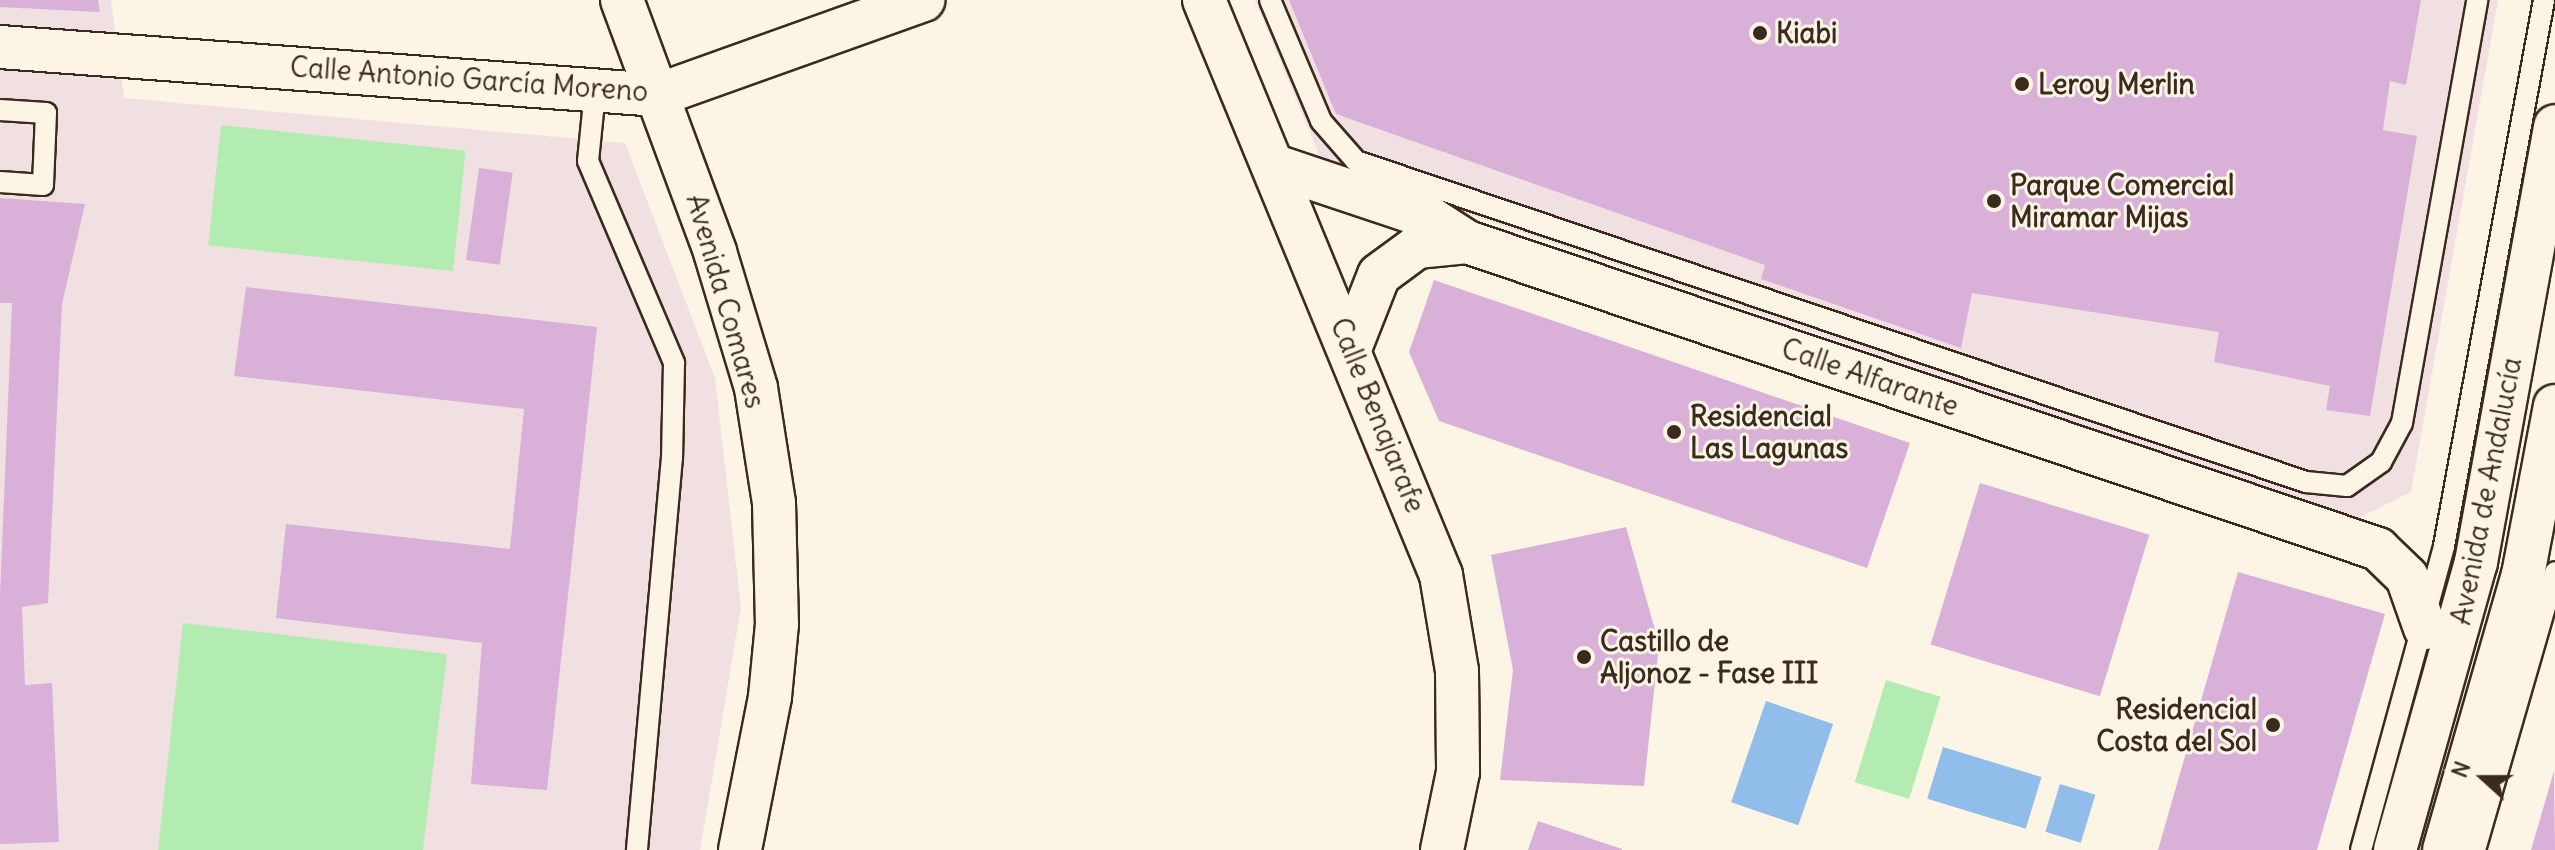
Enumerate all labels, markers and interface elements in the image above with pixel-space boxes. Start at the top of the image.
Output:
place label: Kiabi [1776,16,1837,50]
marker: Kiabi [1751,24,1769,42]
street label: Calle Antonio García Moreno [289,50,649,108]
place label: Leroy Merlin [2038,67,2195,101]
marker: Leroy Merlin [2013,75,2031,93]
place label: Parque Comercial Miramar Mijas [2010,168,2234,234]
street label: Avenida Comares [679,190,773,412]
marker: Parque Comercial Miramar Mijas [1985,192,2003,210]
street label: Calle Benajarafe [1324,313,1432,517]
street label: Calle Alfarante [1777,331,1963,423]
street label: Avenida de Andalucía [2444,354,2528,628]
place label: Residencial Las Lagunas [1690,399,1848,465]
marker: Residencial Las Lagunas [1665,423,1683,441]
place label: Castillo de Aljonoz - Fase III [1600,624,1818,690]
marker: Castillo de Aljonoz - Fase III [1575,648,1593,666]
place label: Residencial Costa del Sol [2096,692,2257,758]
marker: Residencial Costa del Sol [2264,716,2282,734]
north arrow [2443,738,2523,818]
text: N [2445,757,2476,782]

